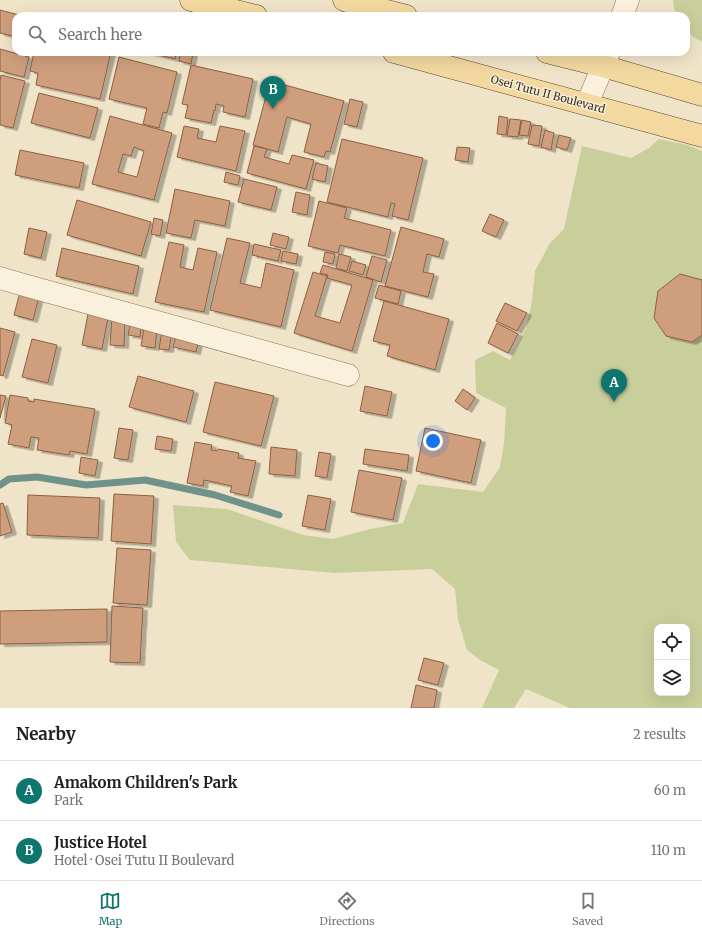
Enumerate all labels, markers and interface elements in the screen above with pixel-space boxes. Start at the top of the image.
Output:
search box [12,12,690,56]
icon: search [26,23,48,45]
text: Search here [58,25,142,44]
street label: Osei Tutu II Boulevard [489,72,607,116]
pin: B [260,76,286,109]
pin: A [601,369,627,402]
your location [423,431,443,451]
map controls [654,624,690,696]
button: locate [654,624,690,660]
button: layers [654,660,690,696]
text: Nearby [16,723,76,745]
text: 2 results [633,726,686,743]
text: Amakom Children's Park [54,773,238,792]
text: A [24,782,34,799]
text: 60 m [654,782,686,799]
text: Park [54,792,83,809]
text: Justice Hotel [54,833,147,852]
text: B [24,842,34,859]
text: 110 m [651,842,686,859]
text: Hotel · Osei Tutu II Boulevard [54,852,234,869]
tab: Map [99,890,122,928]
tab: Directions [320,890,375,928]
tab: Saved [572,890,603,928]

